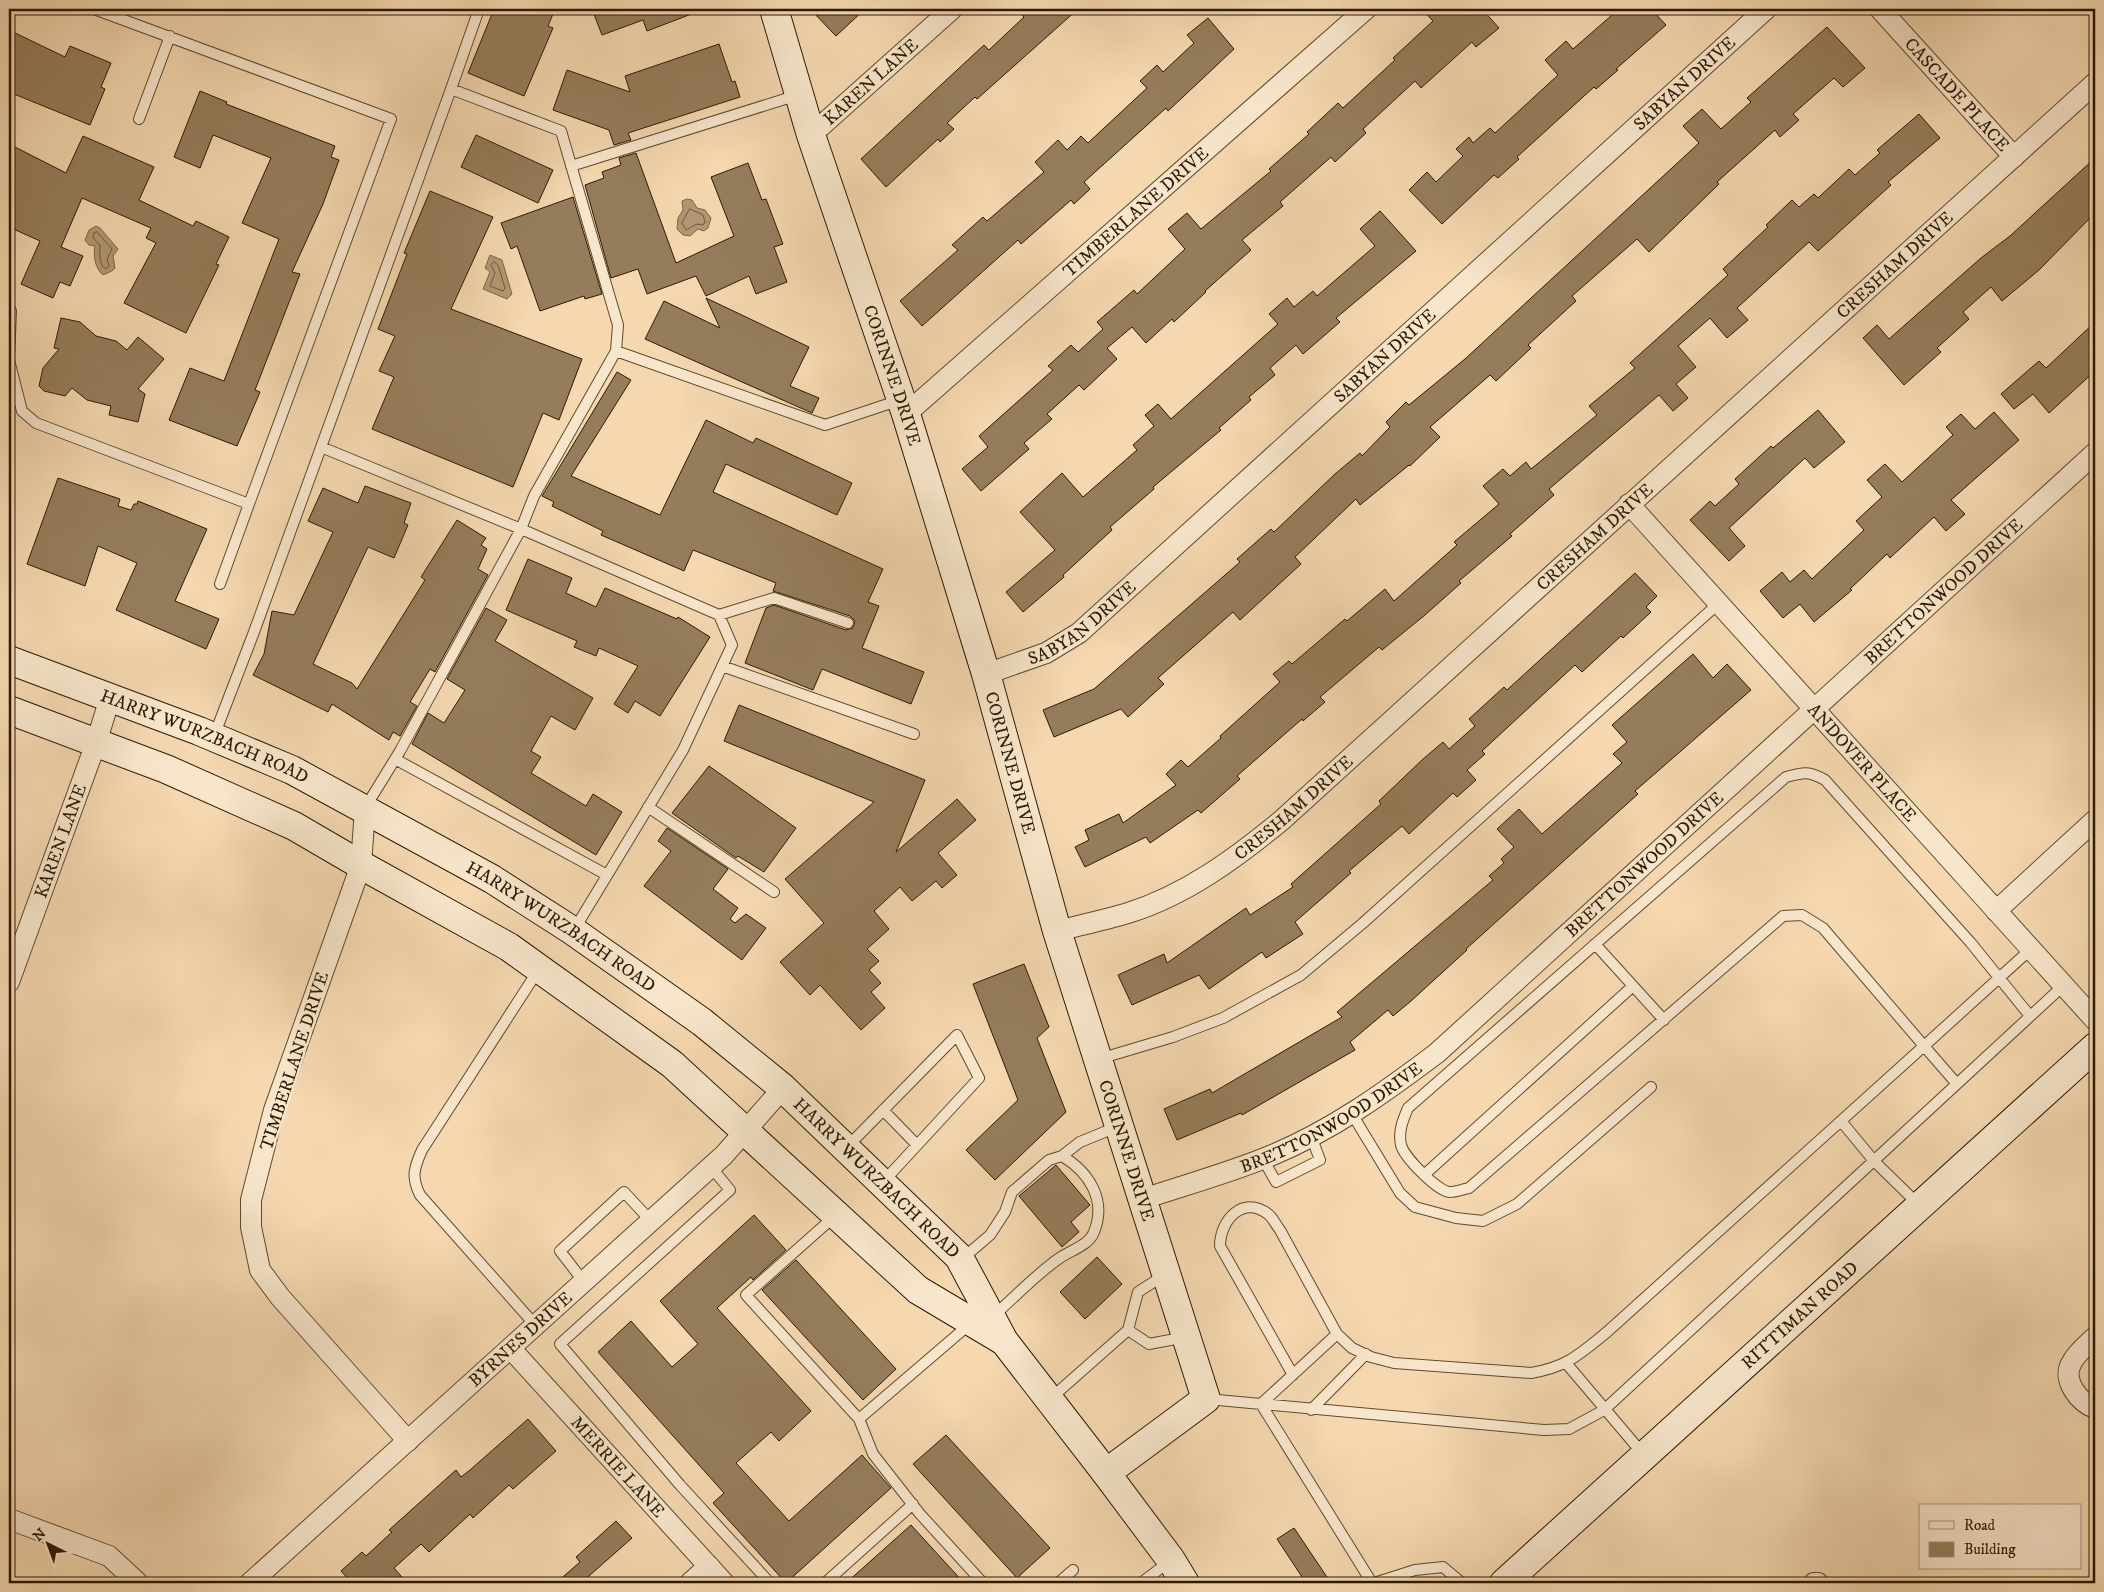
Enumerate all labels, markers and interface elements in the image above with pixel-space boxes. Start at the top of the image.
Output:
street label: SABYAN DRIVE [1630,32,1741,136]
street label: CASCADE PLACE [1899,33,2014,157]
street label: KAREN LANE [819,34,923,131]
street label: TIMBERLANE DRIVE [1059,142,1214,282]
street label: CRESHAM DRIVE [1832,207,1958,324]
street label: CORINNE DRIVE [858,302,925,449]
street label: SABYAN DRIVE [1330,304,1441,408]
street label: CRESHAM DRIVE [1532,479,1658,596]
street label: BRETTONWOOD DRIVE [1860,514,2028,670]
street label: SABYAN DRIVE [1025,576,1141,670]
street label: HARRY WURZBACH ROAD [97,685,312,789]
street label: CORINNE DRIVE [979,689,1040,837]
street label: ANDOVER PLACE [1802,699,1921,827]
street label: CRESHAM DRIVE [1230,751,1358,866]
street label: KAREN LANE [30,781,92,901]
street label: BRETTONWOOD DRIVE [1561,787,1729,943]
street label: HARRY WURZBACH ROAD [462,857,659,998]
street label: TIMBERLANE DRIVE [256,969,334,1153]
street label: BRETTONWOOD DRIVE [1237,1058,1427,1179]
street label: CORINNE DRIVE [1093,1077,1159,1224]
street label: HARRY WURZBACH ROAD [788,1094,964,1264]
street label: RITTIMAN ROAD [1737,1257,1863,1374]
street label: BYRNES DRIVE [464,1287,578,1392]
street label: MERRIE LANE [566,1412,669,1523]
legend [1919,1504,2082,1570]
text: Road [1964,1516,1996,1535]
north arrow [22,1520,72,1570]
text: N [30,1524,51,1546]
text: Building [1964,1540,2016,1559]

